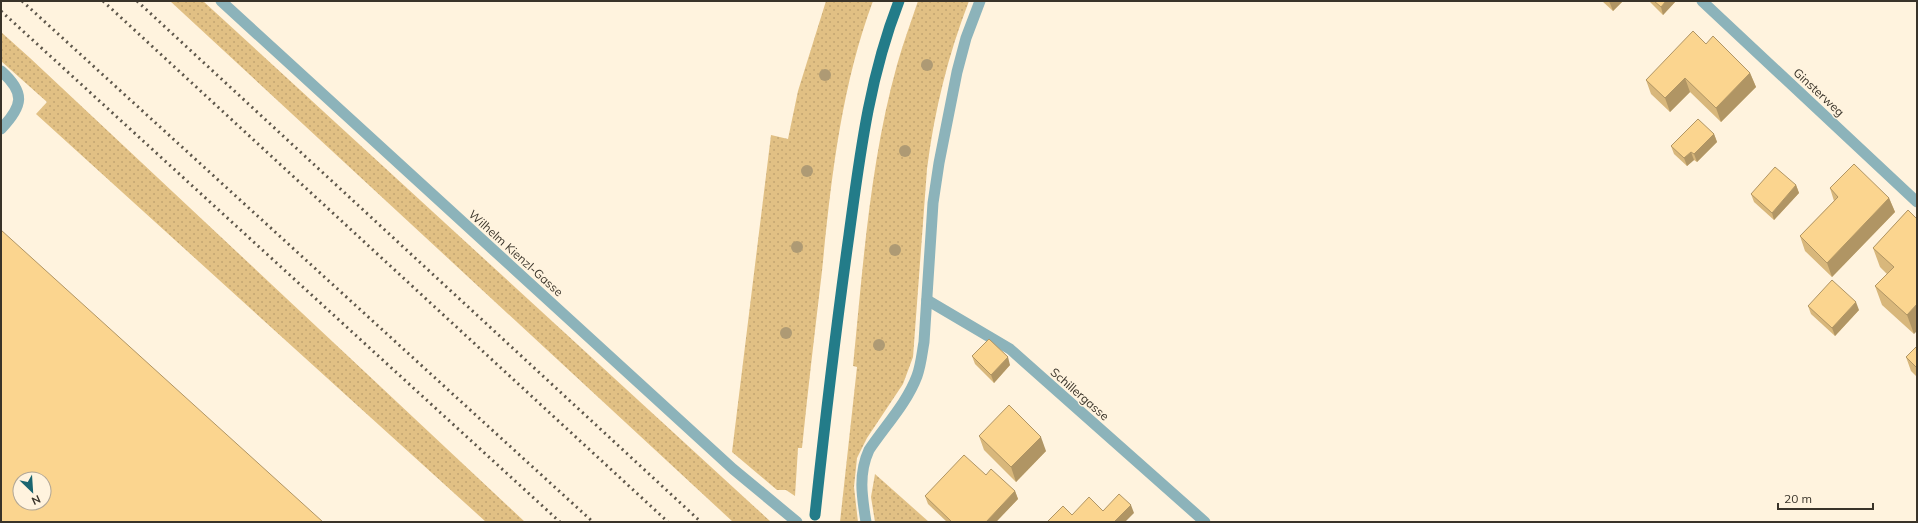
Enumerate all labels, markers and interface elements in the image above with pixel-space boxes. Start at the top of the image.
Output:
street label: Ginsterweg [1790,65,1848,119]
street label: Wilhelm Kienzl-Gasse [466,207,566,299]
street label: Schillergasse [1048,364,1112,424]
north arrow [12,471,52,511]
scale bar [1778,485,1873,511]
text: 20 m [1784,491,1812,506]
text: N [30,492,43,508]

